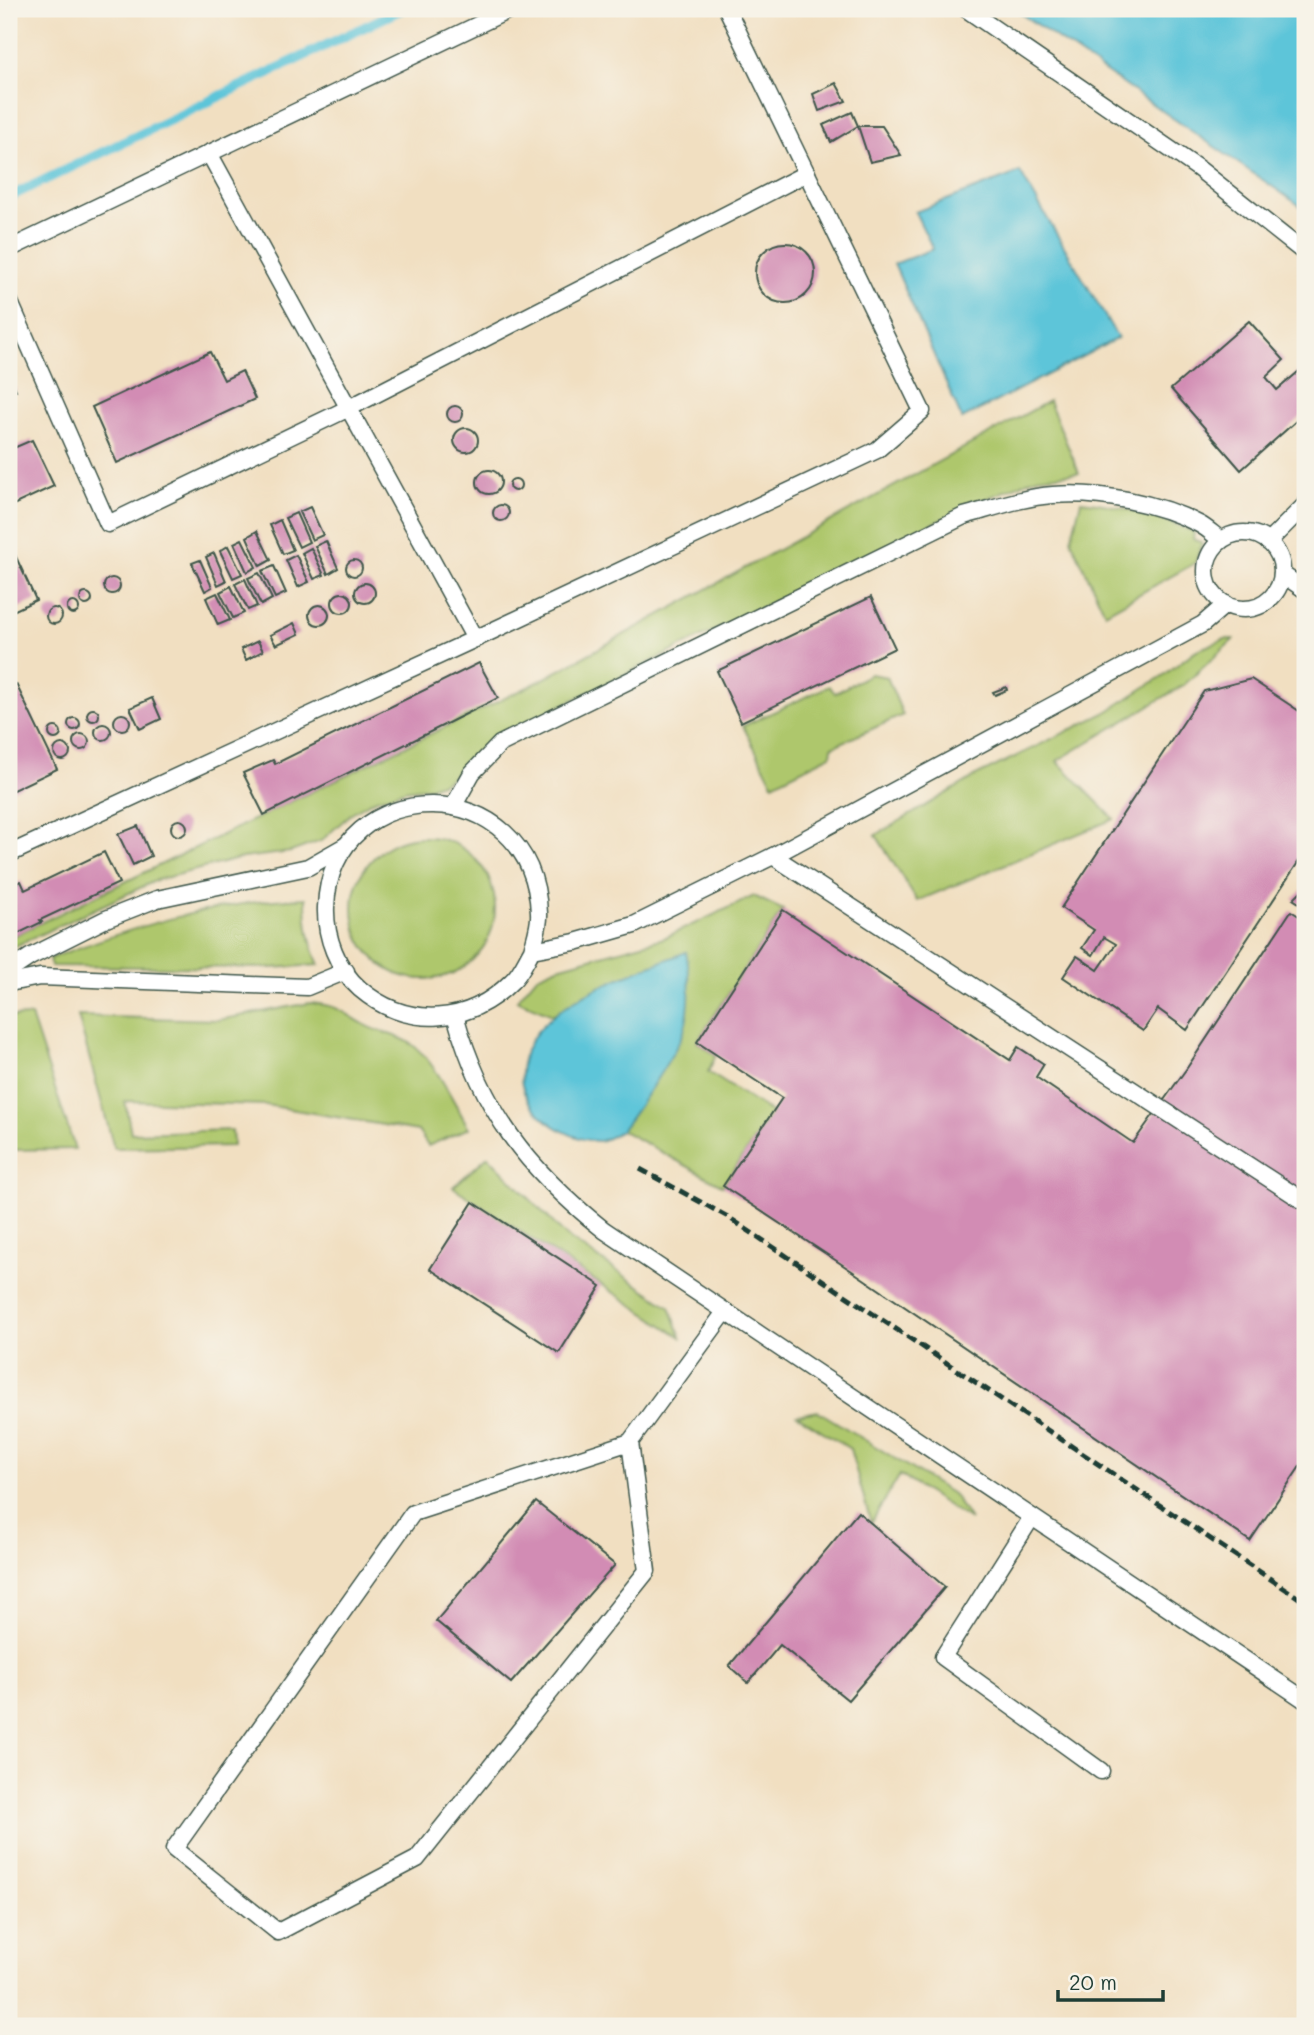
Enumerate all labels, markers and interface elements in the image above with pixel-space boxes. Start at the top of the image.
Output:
scale bar [1058,1958,1164,2002]
text: 20 m [1069,1968,1117,1995]

